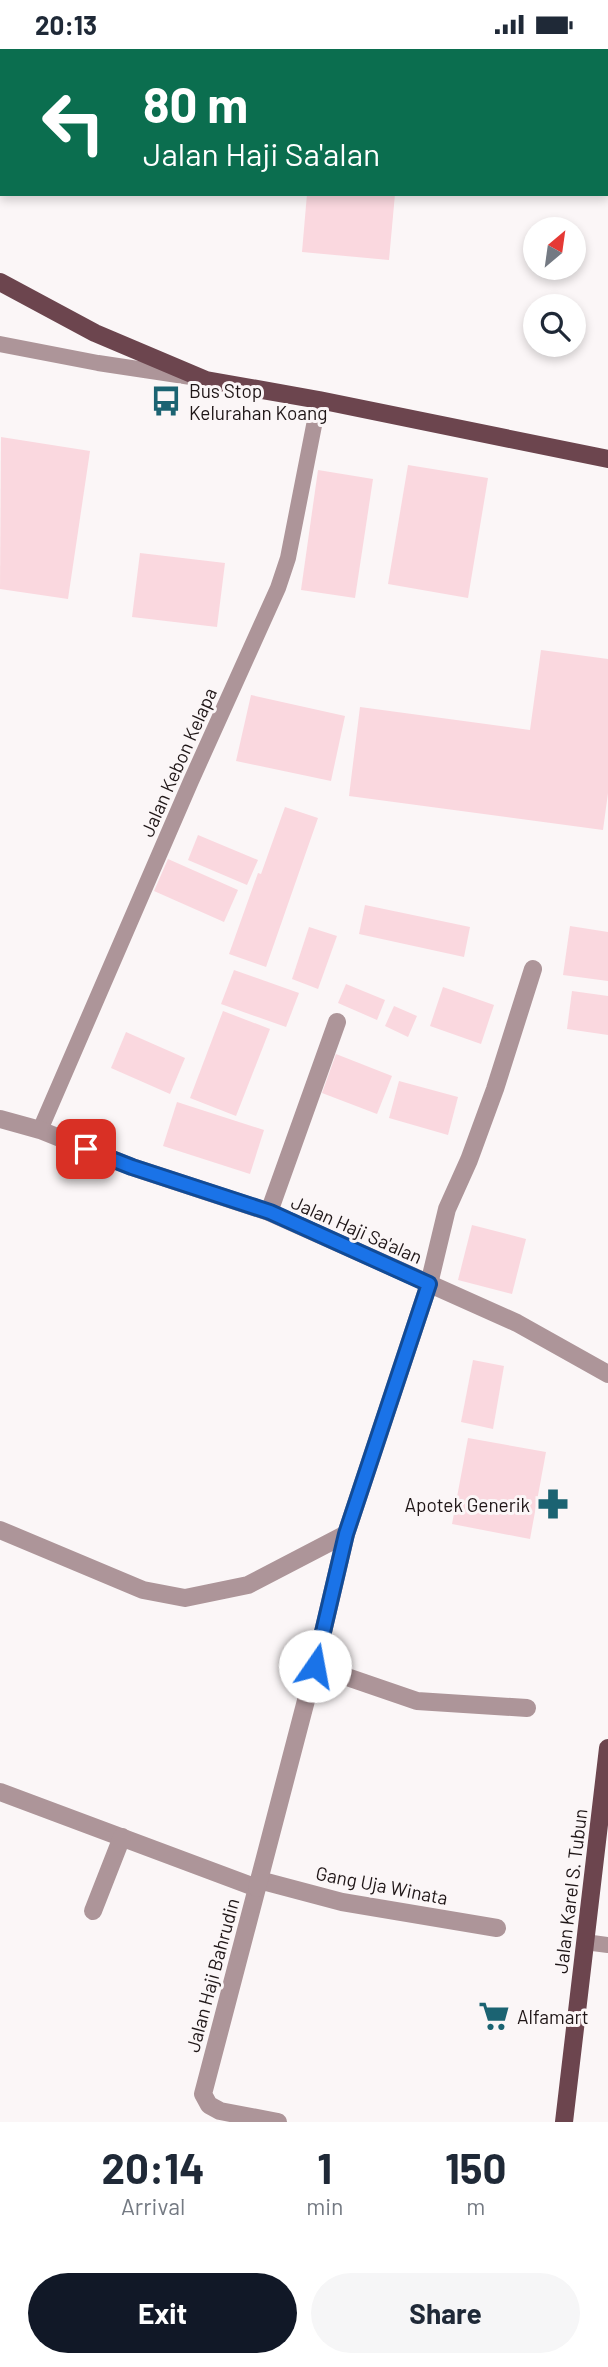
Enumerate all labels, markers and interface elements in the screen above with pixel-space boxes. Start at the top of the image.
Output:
text: 20:13 [35,9,97,40]
text: 80 m [143,74,248,133]
icon: left [28,77,119,168]
text: Jalan Haji Sa'alan [143,134,380,172]
north arrow [523,217,586,280]
map controls [523,217,586,357]
button: search [523,294,586,357]
place label: Bus Stop Kelurahan Koang [189,379,327,424]
bus stop icon: Bus Stop Kelurahan Koang [149,384,183,418]
street label: Jalan Kebon Kelapa [135,684,221,840]
pin [56,1119,116,1179]
icon: arrive [67,1130,105,1168]
street label: Jalan Haji Sa'alan [288,1190,426,1268]
pharmacy icon: Apotek Generik [536,1487,570,1521]
place label: Apotek Generik [405,1493,530,1516]
position arrow [278,1629,352,1703]
street label: Jalan Karel S. Tubun [548,1807,592,1975]
street label: Gang Uja Winata [314,1861,450,1909]
street label: Jalan Haji Bahrudin [180,1895,244,2055]
supermarket icon: Alfamart [477,1999,511,2033]
place label: Alfamart [517,2005,589,2028]
text: 20:14 [102,2142,205,2192]
text: 1 [317,2142,332,2192]
text: 150 [445,2142,506,2192]
text: Arrival [121,2192,185,2220]
text: min [306,2192,343,2220]
text: m [466,2192,485,2220]
button: Exit [28,2273,297,2353]
button: Share [311,2273,580,2353]

